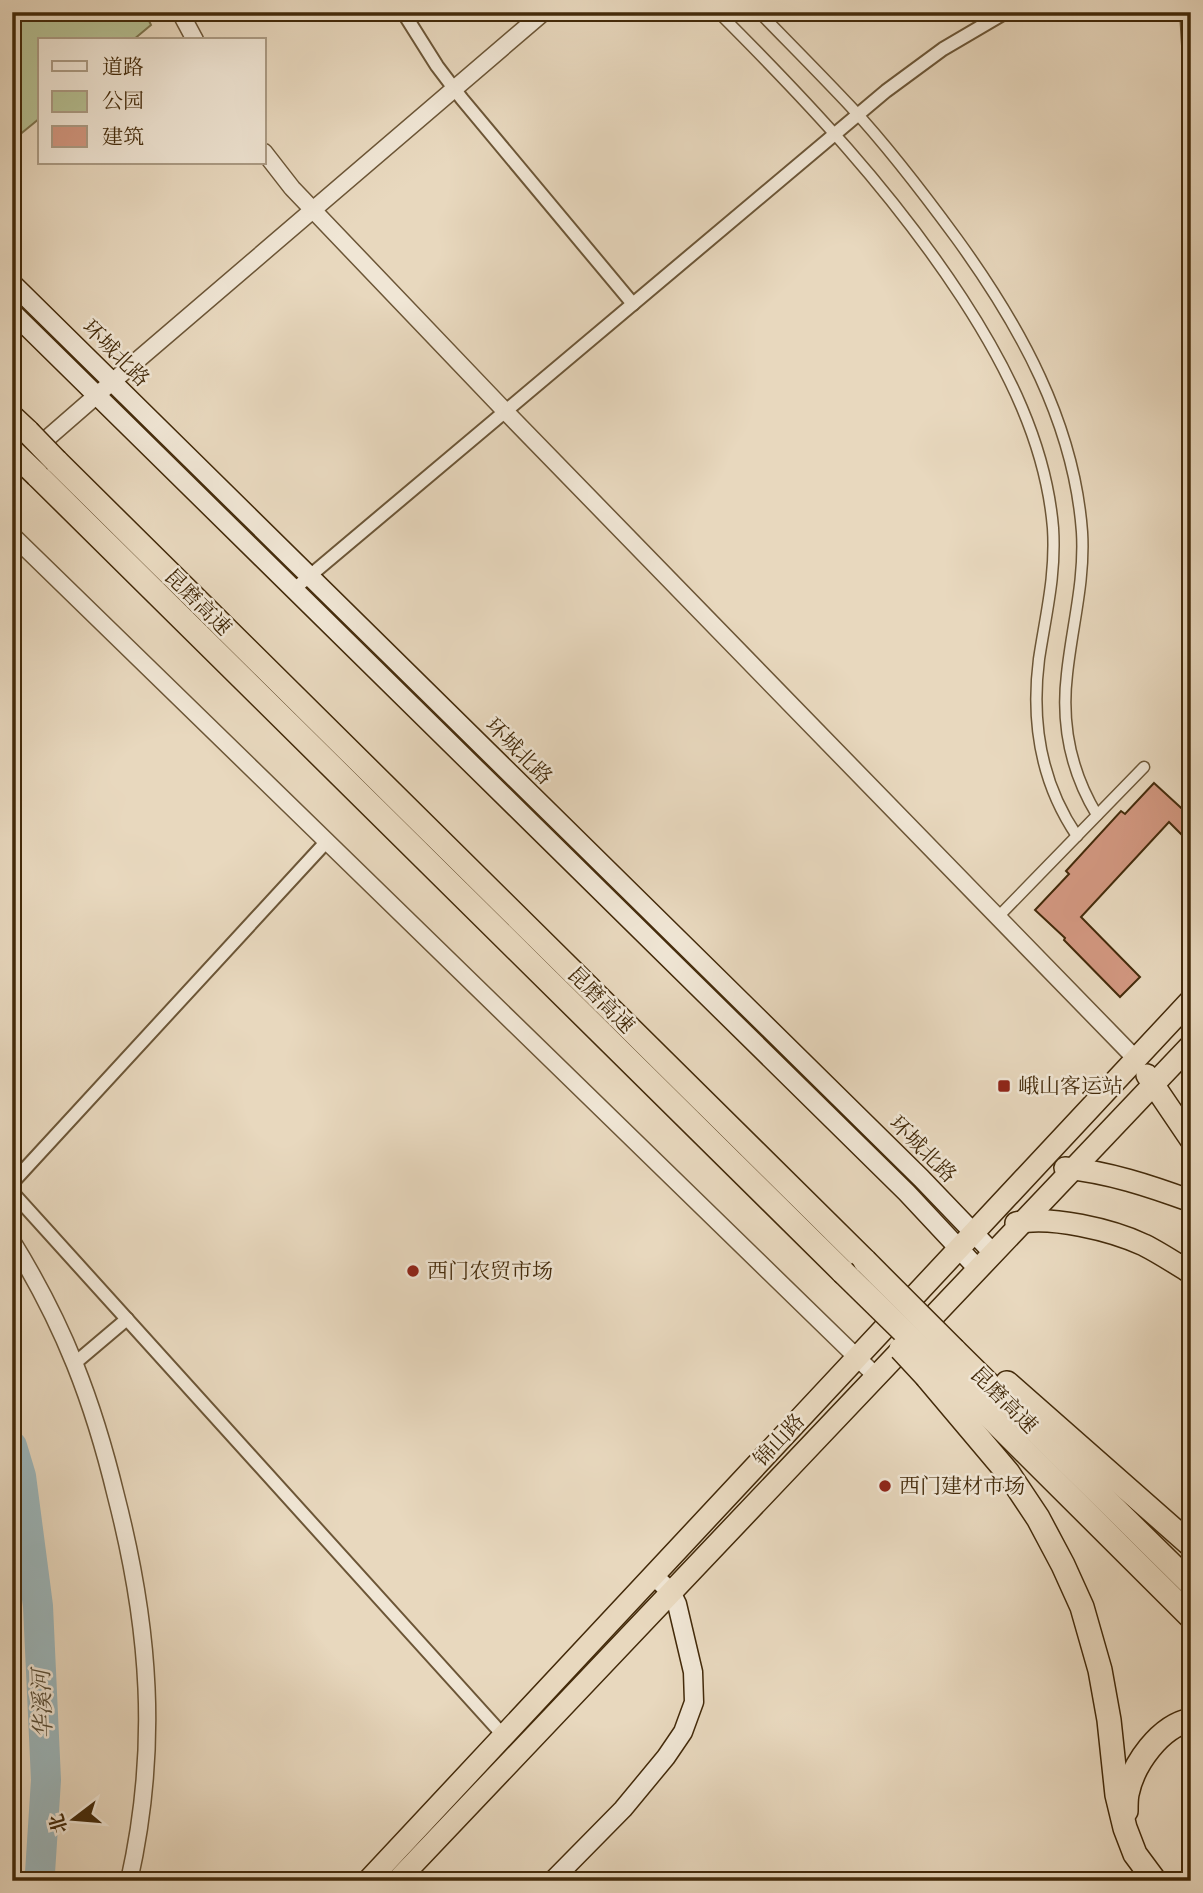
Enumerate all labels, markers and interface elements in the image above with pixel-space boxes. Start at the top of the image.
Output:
legend [38,38,266,164]
text: 道路 [102,55,144,81]
text: 公园 [102,89,144,115]
text: 建筑 [102,125,144,151]
street label: 环城北路 [76,315,154,393]
street label: 昆磨高速 [158,564,236,642]
street label: 环城北路 [479,713,557,791]
street label: 昆磨高速 [561,962,639,1040]
place label: 峨山客运站 [1018,1074,1123,1100]
marker: 峨山客运站 [996,1078,1012,1094]
street label: 环城北路 [883,1111,961,1189]
place label: 西门农贸市场 [427,1259,553,1285]
marker: 西门农贸市场 [405,1263,421,1279]
street label: 昆磨高速 [964,1362,1042,1440]
street label: 锦山路 [749,1409,811,1473]
place label: 西门建材市场 [899,1474,1025,1500]
marker: 西门建材市场 [877,1478,893,1494]
water label: 华溪河 [28,1665,59,1739]
north arrow [38,1784,108,1854]
text: 北 [45,1811,73,1836]

